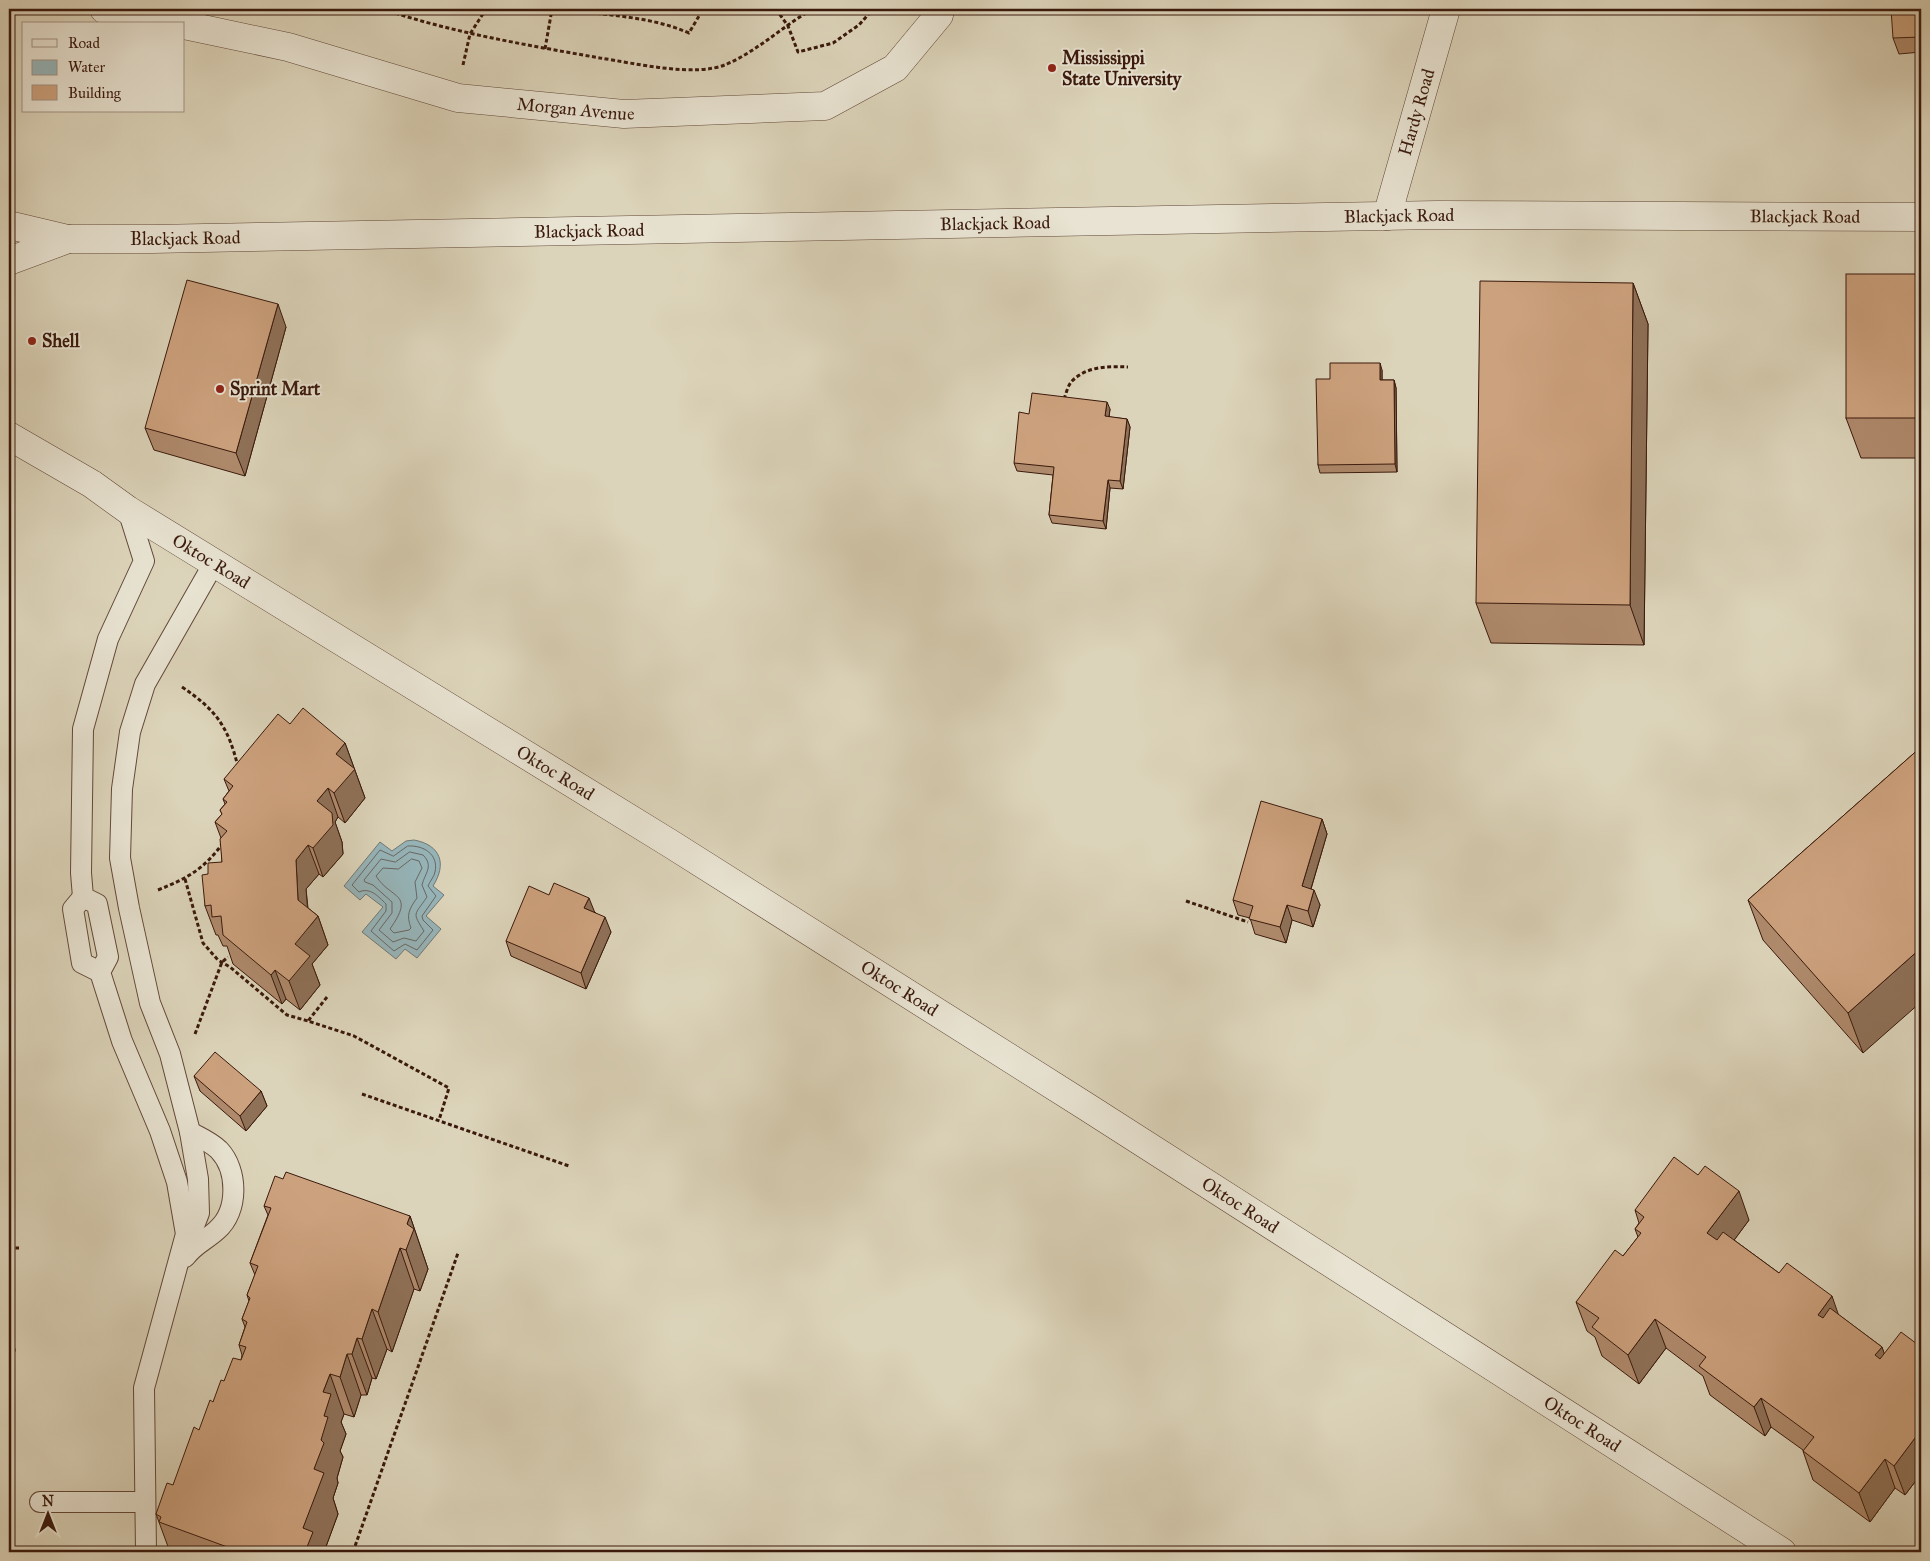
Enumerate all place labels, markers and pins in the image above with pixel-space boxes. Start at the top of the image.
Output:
place label: Mississippi State University [1062,47,1183,91]
marker: Mississippi State University [1046,62,1058,74]
place label: Shell [42,330,81,352]
marker: Shell [26,335,38,347]
place label: Sprint Mart [230,378,321,401]
marker: Sprint Mart [214,383,226,395]

